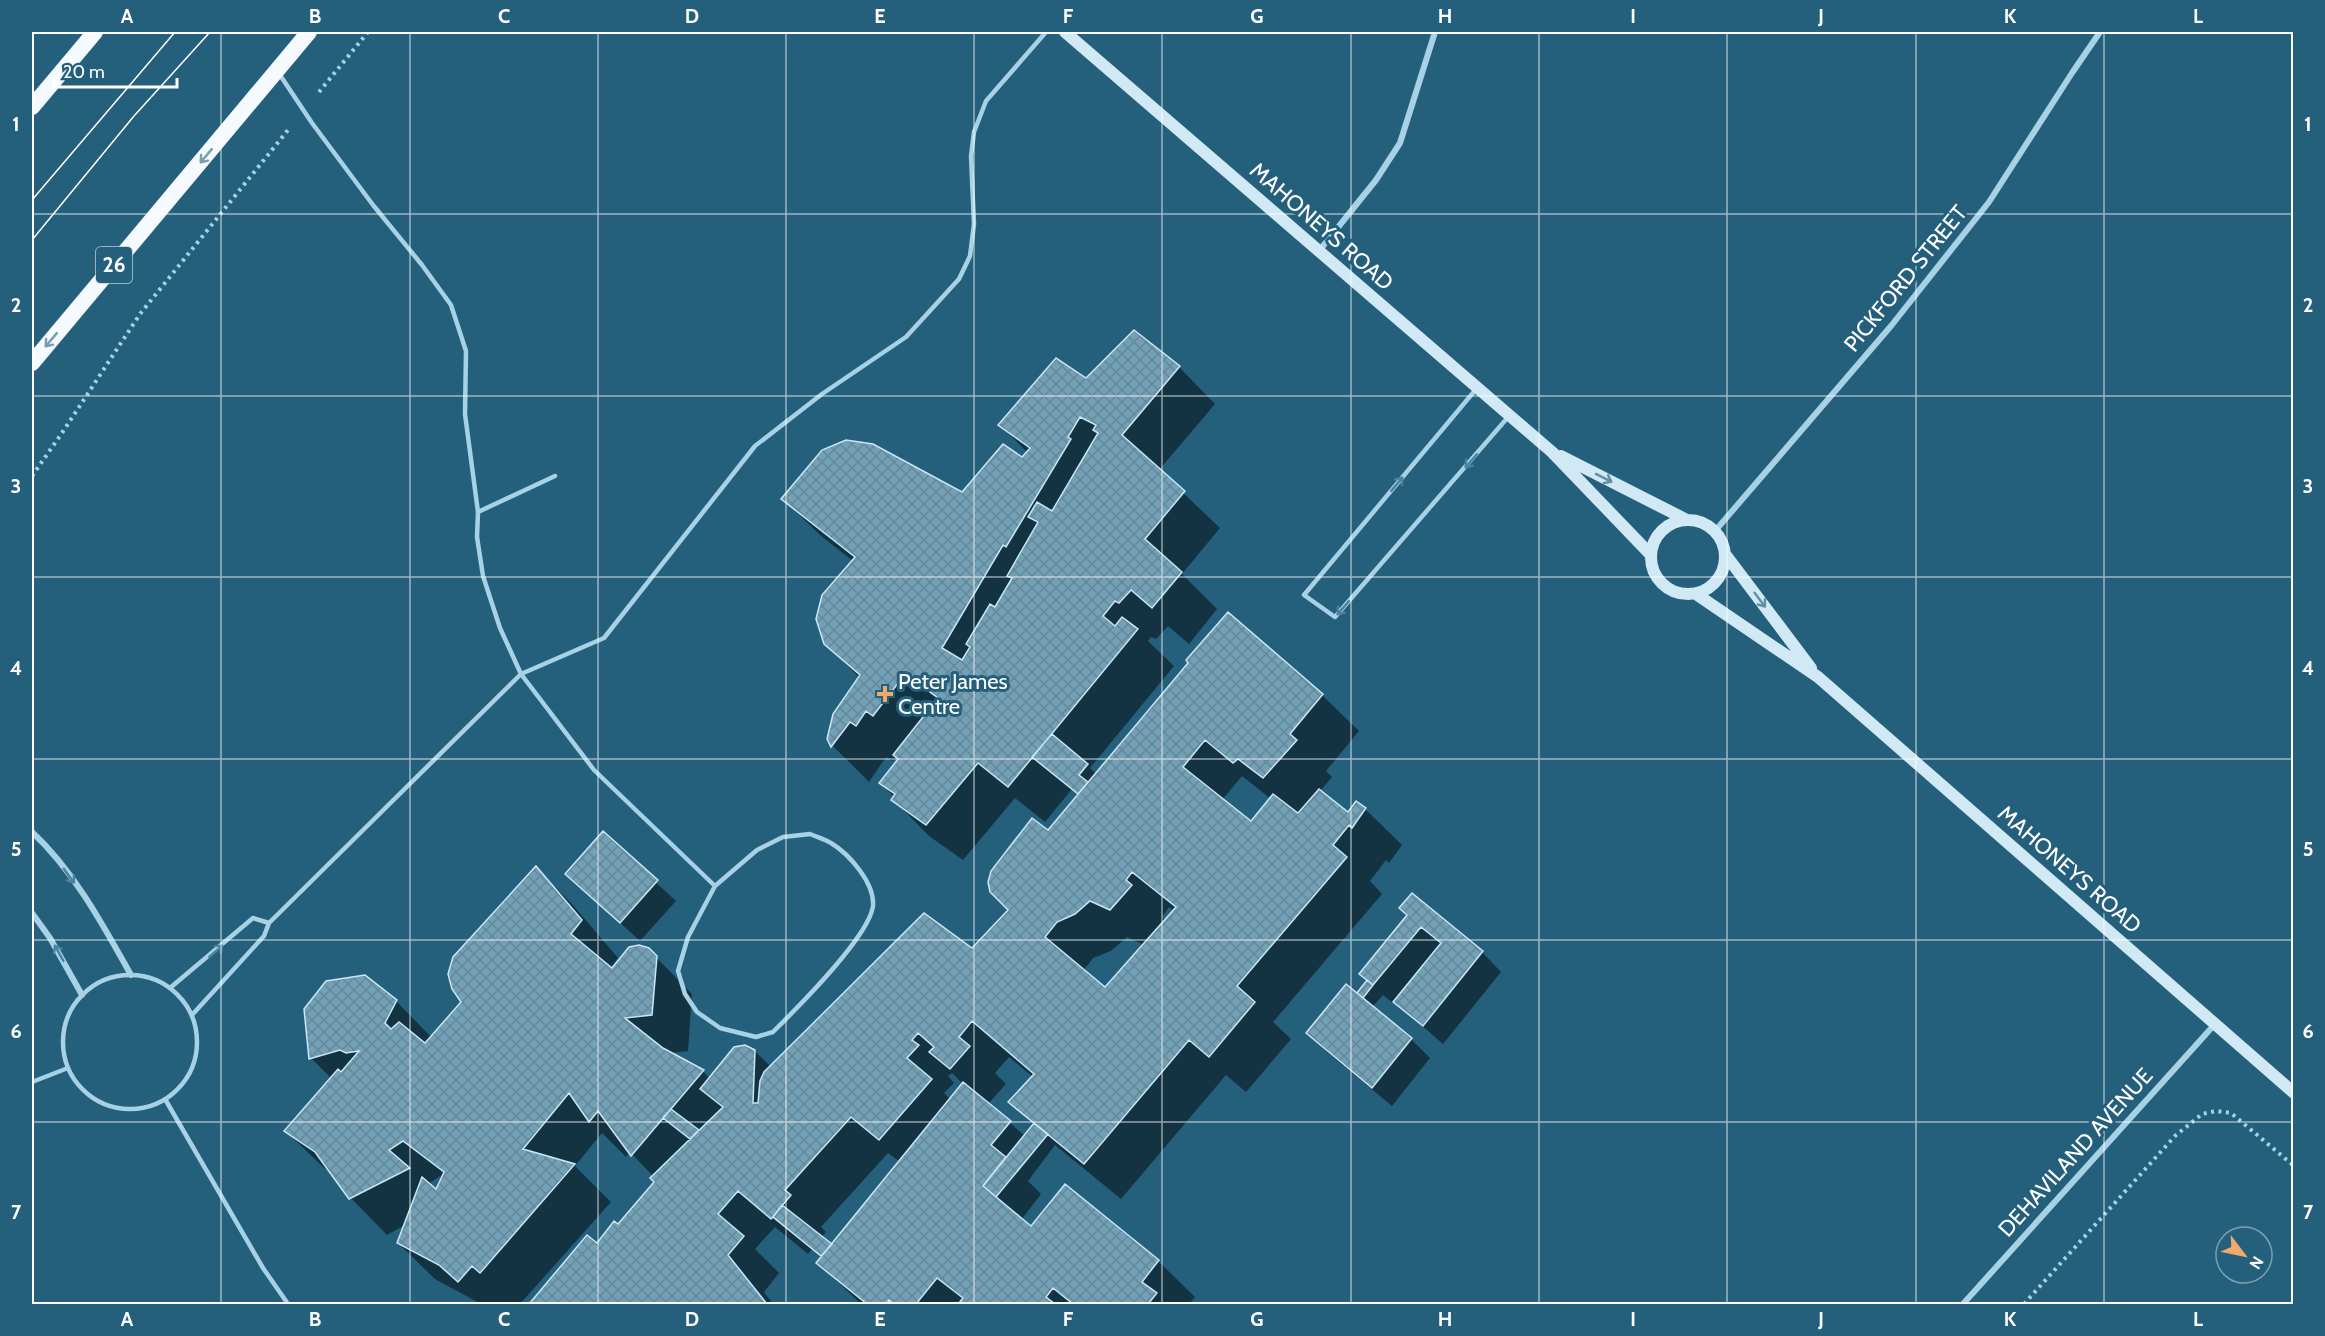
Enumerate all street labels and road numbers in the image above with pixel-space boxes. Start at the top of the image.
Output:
street label: MAHONEYS ROAD [1244,157,1399,296]
street label: PICKFORD STREET [1838,199,1973,357]
road number: 26 [96,247,132,283]
street label: MAHONEYS ROAD [1992,800,2147,939]
street label: DEHAVILAND AVENUE [1992,1062,2158,1242]

